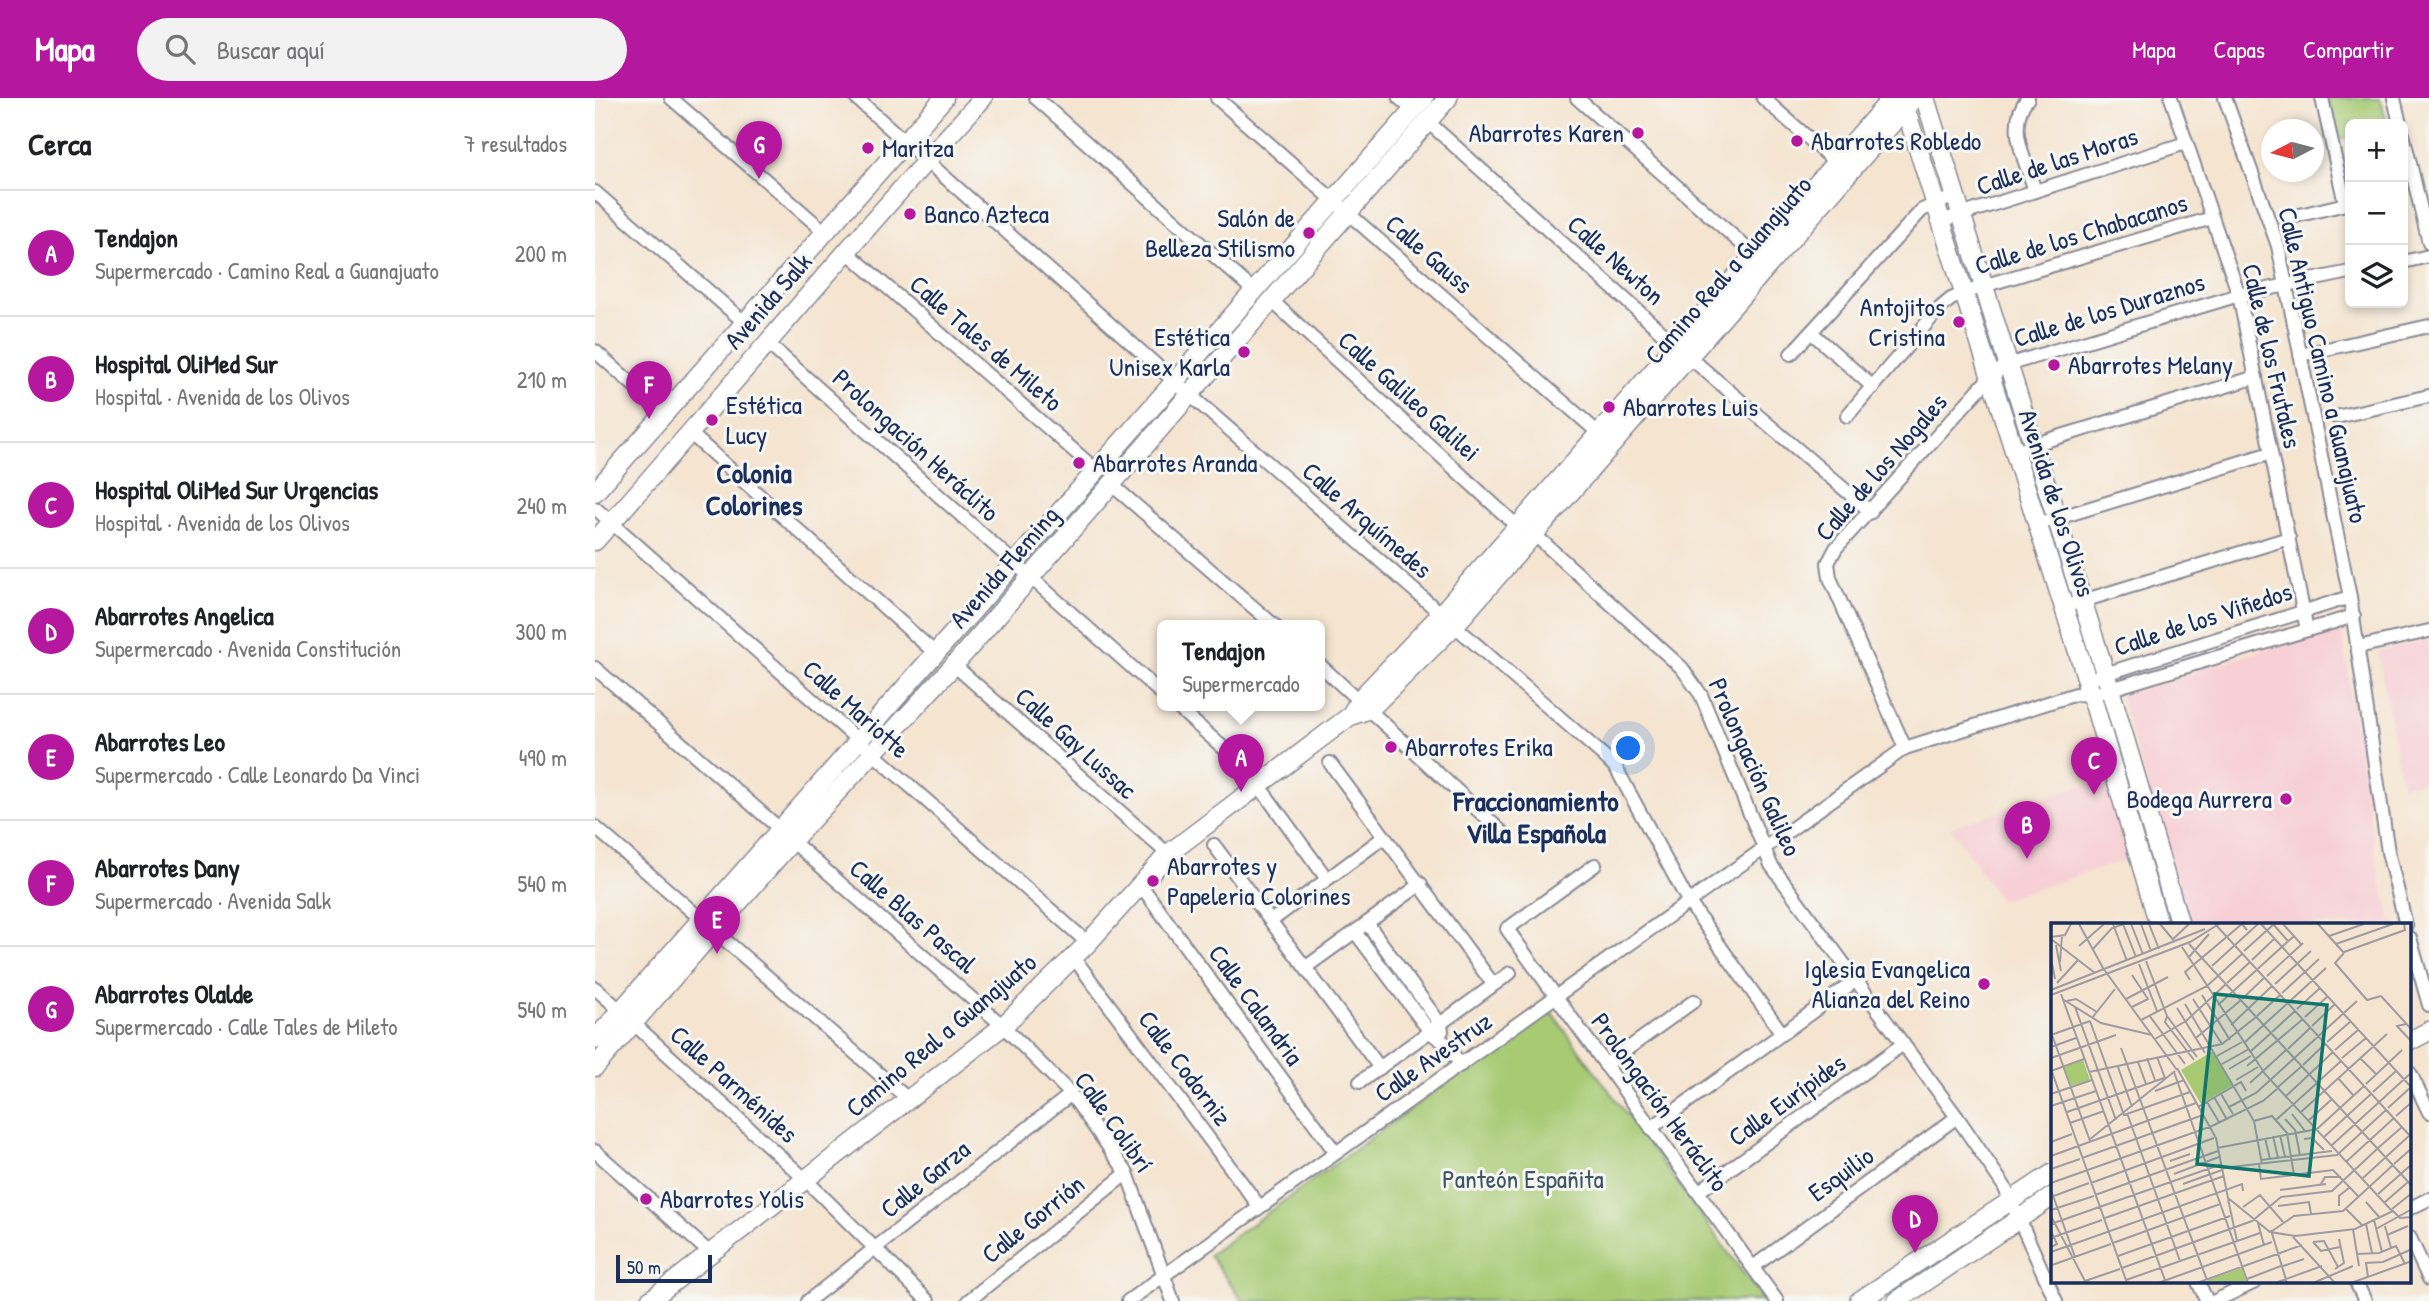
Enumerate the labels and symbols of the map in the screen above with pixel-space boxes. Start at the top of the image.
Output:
place label: Abarrotes Karen [1469,115,1624,150]
street label: Calle de las Moras [1972,118,2142,203]
north arrow [2261,119,2324,182]
pin: G [736,121,782,179]
place label: Abarrotes Robledo [1811,123,1981,158]
marker: Abarrotes Karen [1630,125,1646,141]
place label: Maritza [882,130,954,165]
marker: Abarrotes Robledo [1789,133,1805,149]
marker: Maritza [860,140,876,156]
street label: Camino Real a Guanajuato [1636,168,1819,371]
street label: Calle de los Chabacanos [1970,185,2191,283]
place label: Banco Azteca [924,196,1049,231]
place label: Salón de Belleza Stilismo [1145,200,1295,265]
street label: Calle Antiguo Camino a Guanajuato [2270,204,2377,526]
marker: Banco Azteca [902,206,918,222]
street label: Calle Gauss [1378,206,1480,301]
street label: Calle Newton [1560,207,1672,313]
marker: Salón de Belleza Stilismo [1301,225,1317,241]
street label: Avenida Salk [716,245,819,356]
street label: Calle de los Frutales [2234,260,2311,452]
street label: Calle de los Duraznos [2009,264,2209,355]
street label: Calle Tales de Mileto [902,266,1070,419]
place label: Antojitos Cristina [1860,289,1945,354]
marker: Antojitos Cristina [1951,314,1967,330]
place label: Estética Unisex Karla [1109,319,1230,384]
street label: Calle Galileo Galilei [1331,323,1488,469]
marker: Estética Unisex Karla [1236,344,1252,360]
place label: Abarrotes Melany [2068,347,2233,382]
marker: Abarrotes Melany [2046,357,2062,373]
street label: Prolongación Heráclito [825,360,1007,529]
pin: F [626,361,672,419]
street label: Calle de los Nogales [1807,385,1955,548]
place label: Estética Lucy [726,387,802,452]
place label: Abarrotes Luis [1623,389,1758,424]
marker: Abarrotes Luis [1601,399,1617,415]
street label: Avenida de los Olivos [2011,405,2104,601]
marker: Estética Lucy [704,412,720,428]
place label: Abarrotes Aranda [1093,445,1257,480]
street label: Calle Arquímedes [1295,453,1440,586]
district label: Colonia Colorines [706,454,803,524]
marker: Abarrotes Aranda [1071,455,1087,471]
street label: Avenida Fleming [941,498,1066,635]
street label: Calle de los Viñedos [2109,573,2296,664]
street label: Calle Mariotte [796,651,917,766]
street label: Prolongación Galileo [1701,672,1810,861]
street label: Calle Gay Lussac [1008,679,1145,806]
place label: Abarrotes Erika [1405,729,1553,764]
your location [1611,731,1645,765]
pin: A [1218,734,1264,792]
pin: C [2071,737,2117,795]
marker: Abarrotes Erika [1383,739,1399,755]
place label: Bodega Aurrera [2126,781,2272,816]
district label: Fraccionamiento Villa Española [1452,782,1619,853]
marker: Bodega Aurrera [2278,791,2294,807]
pin: B [2004,801,2050,859]
place label: Abarrotes y Papeleria Colorines [1167,848,1351,913]
street label: Calle Blas Pascal [842,851,985,981]
marker: Abarrotes y Papeleria Colorines [1145,873,1161,889]
pin: E [694,896,740,954]
inset map [2051,923,2411,1284]
street label: Calle Calandria [1201,937,1312,1072]
street label: Camino Real a Guanajuato [838,944,1043,1125]
place label: Iglesia Evangelica Alianza del Reino [1804,951,1970,1016]
marker: Iglesia Evangelica Alianza del Reino [1976,976,1992,992]
street label: Calle Codorniz [1130,1003,1240,1133]
street label: Calle Avestruz [1367,1003,1498,1110]
street label: Prolongación Heráclito [1584,1005,1737,1198]
street label: Calle Parménides [663,1017,806,1150]
street label: Calle Eurípides [1721,1045,1852,1154]
street label: Calle Colibrí [1067,1064,1162,1179]
street label: Calle Garza [872,1132,977,1226]
street label: Esquilio [1801,1138,1881,1209]
park label: Panteón Españita [1442,1161,1604,1196]
street label: Calle Gorrión [974,1166,1091,1271]
place label: Abarrotes Yolis [660,1181,804,1216]
marker: Abarrotes Yolis [638,1191,654,1207]
pin: D [1892,1195,1938,1253]
scale bar [616,1252,712,1284]

